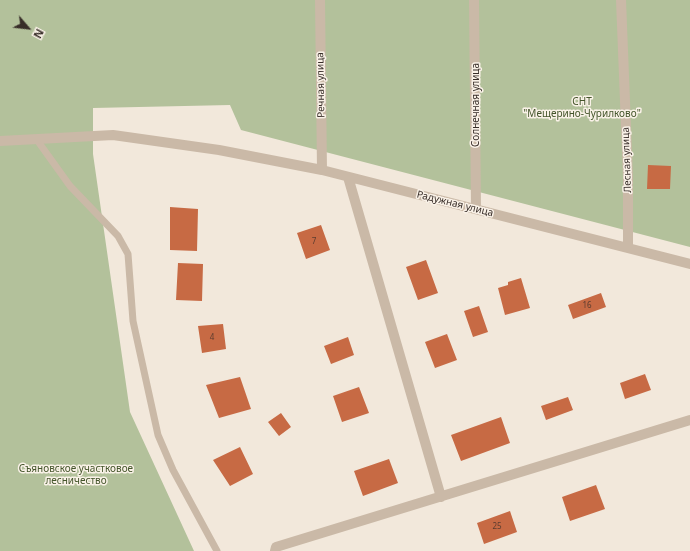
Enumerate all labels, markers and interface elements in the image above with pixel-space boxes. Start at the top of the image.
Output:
north arrow [8,8,48,48]
text: N [30,26,48,41]
street label: Речная улица [314,52,328,118]
street label: Солнечная улица [470,63,482,147]
park label: СНТ "Мещерино-Чурилково" [523,96,641,120]
street label: Лесная улица [620,127,634,193]
street label: Радужная улица [415,189,495,219]
house number: 7 [312,237,316,247]
house number: 16 [582,301,592,311]
house number: 4 [210,333,214,343]
park label: Съяновское участковое лесничество [19,463,133,486]
house number: 25 [492,522,502,532]

